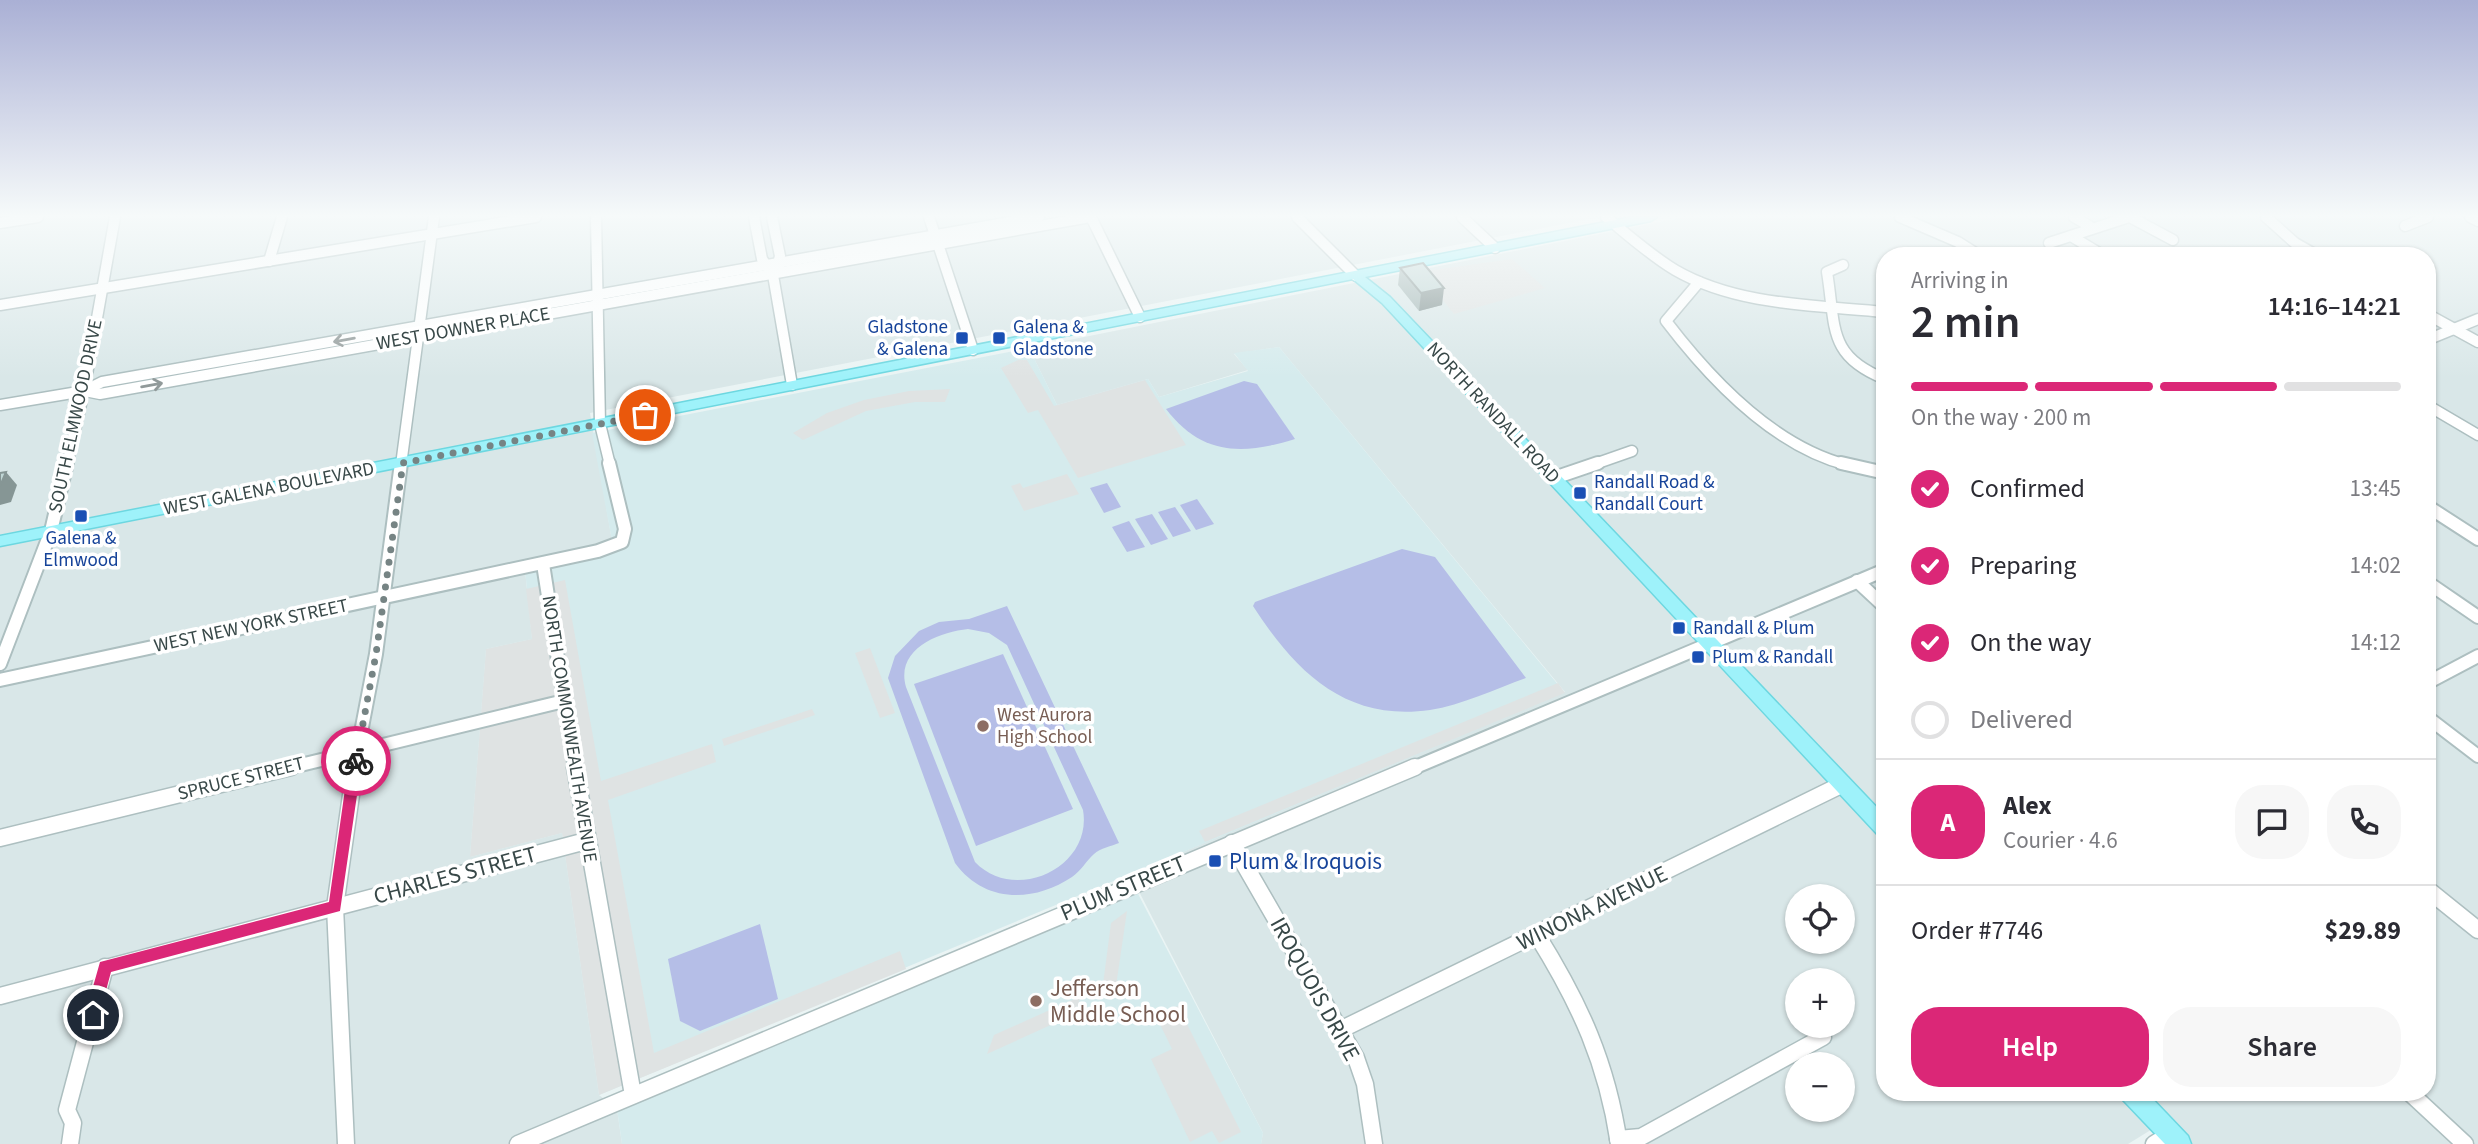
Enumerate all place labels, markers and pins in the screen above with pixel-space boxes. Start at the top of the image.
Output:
place label: Gladstone & Galena [867,314,948,363]
place label: Galena & Gladstone [1013,314,1094,363]
marker: Gladstone & Galena [954,330,970,346]
marker: Galena & Gladstone [991,330,1007,346]
pin [615,385,675,445]
place label: Randall Road & Randall Court [1594,469,1715,518]
marker: Randall Road & Randall Court [1572,485,1588,501]
marker: Galena & Elmwood [73,508,89,524]
place label: Galena & Elmwood [43,525,119,574]
place label: Randall & Plum [1693,615,1814,642]
marker: Randall & Plum [1671,620,1687,636]
place label: Plum & Randall [1712,644,1834,671]
marker: Plum & Randall [1690,649,1706,665]
place label: West Aurora High School [997,702,1093,751]
marker: West Aurora High School [975,718,991,734]
place label: Plum & Iroquois [1229,845,1382,878]
marker: Plum & Iroquois [1207,853,1223,869]
place label: Jefferson Middle School [1050,972,1186,1031]
pin [63,985,123,1045]
marker: Jefferson Middle School [1028,993,1044,1009]

